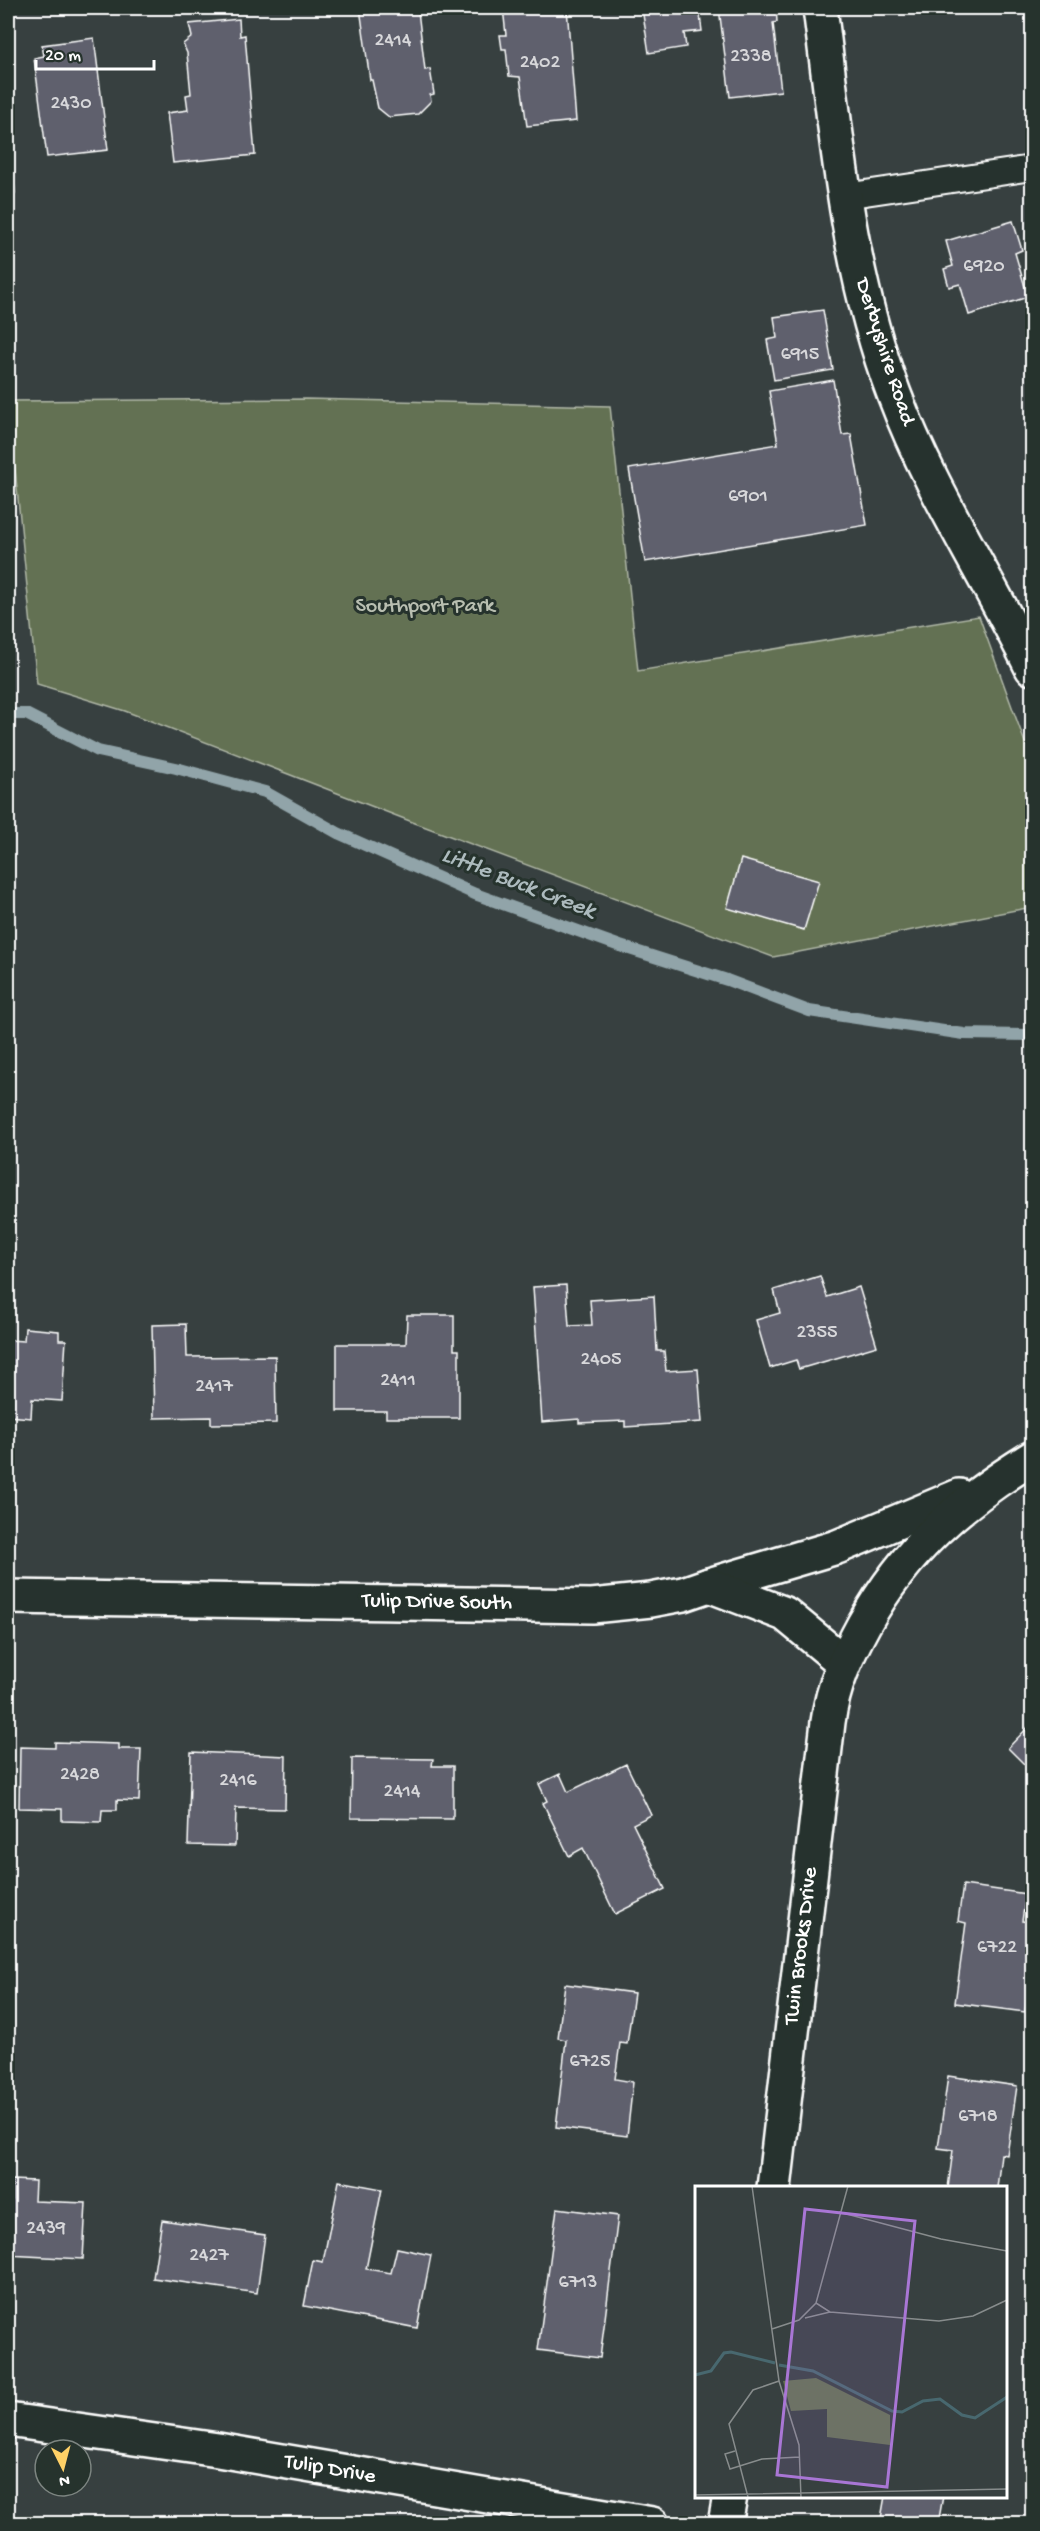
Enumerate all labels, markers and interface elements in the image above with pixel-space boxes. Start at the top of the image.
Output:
house number: 2414 [375,30,412,53]
scale bar [36,33,154,71]
text: 20 m [45,46,81,67]
house number: 2338 [730,46,772,69]
house number: 2402 [520,52,560,75]
house number: 2430 [50,93,92,116]
house number: 6920 [963,256,1005,279]
street label: Derbyshire Road [847,273,921,431]
house number: 6915 [781,344,819,367]
house number: 6901 [728,486,768,509]
park label: Southport Park [356,594,497,620]
water label: Little Buck Creek [437,841,601,927]
house number: 2355 [796,1322,838,1345]
house number: 2405 [580,1349,622,1372]
house number: 2411 [380,1370,416,1393]
house number: 2417 [195,1376,233,1399]
street label: Tulip Drive South [360,1589,513,1617]
house number: 2428 [60,1764,100,1787]
house number: 2416 [219,1770,258,1793]
house number: 2414 [384,1781,421,1804]
street label: Twin Brooks Drive [779,1865,825,2028]
house number: 6722 [977,1937,1017,1960]
house number: 6725 [570,2051,610,2074]
house number: 6718 [958,2106,998,2129]
inset map [695,2186,1007,2498]
house number: 2439 [26,2218,66,2241]
house number: 2427 [189,2245,229,2268]
house number: 6713 [559,2272,598,2295]
north arrow [33,2438,93,2498]
street label: Tulip Drive [280,2449,378,2491]
text: N [57,2469,70,2489]

